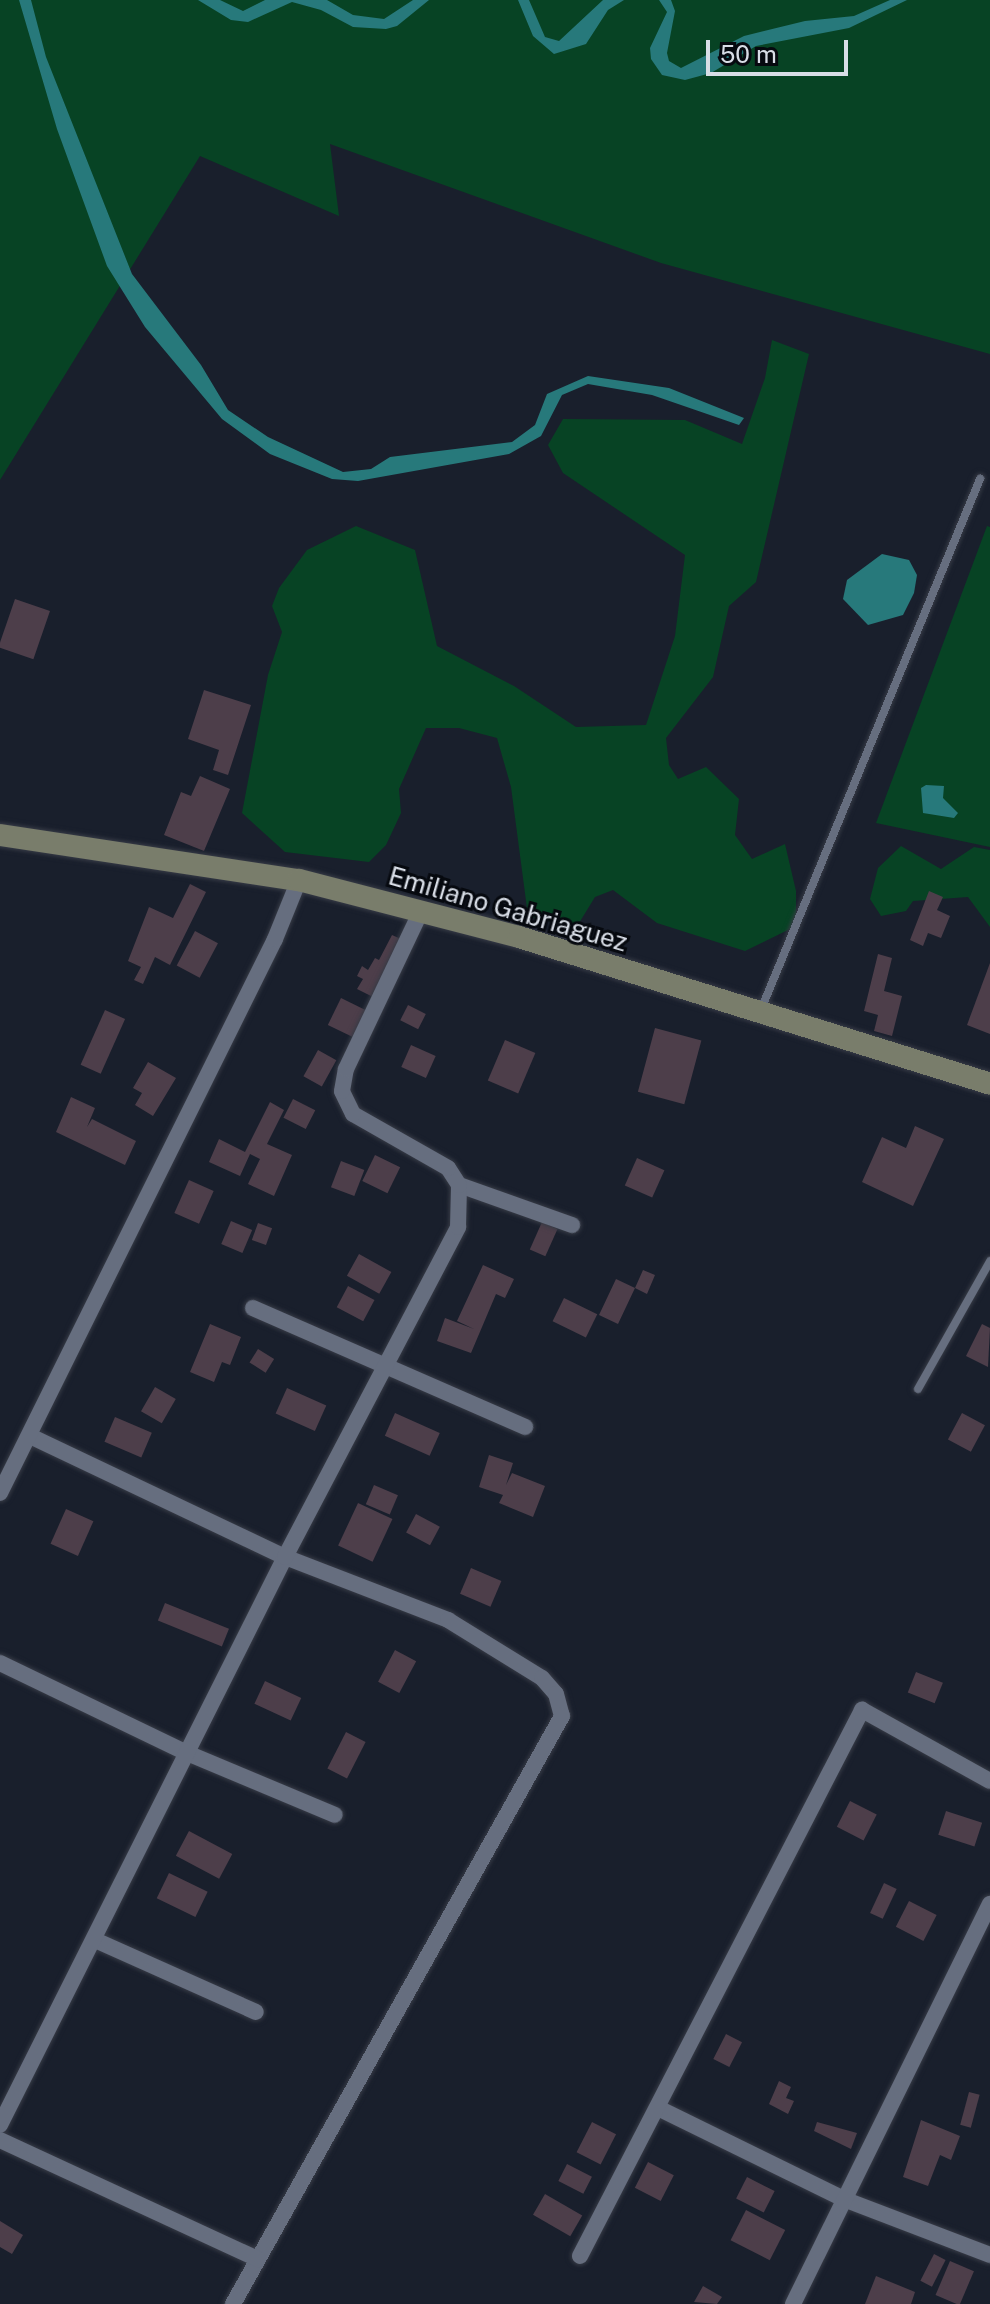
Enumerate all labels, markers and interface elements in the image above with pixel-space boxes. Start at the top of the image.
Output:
scale bar [710,24,852,74]
text: 50 m [720,40,777,68]
street label: Emiliano Gabriaguez [385,860,631,958]

